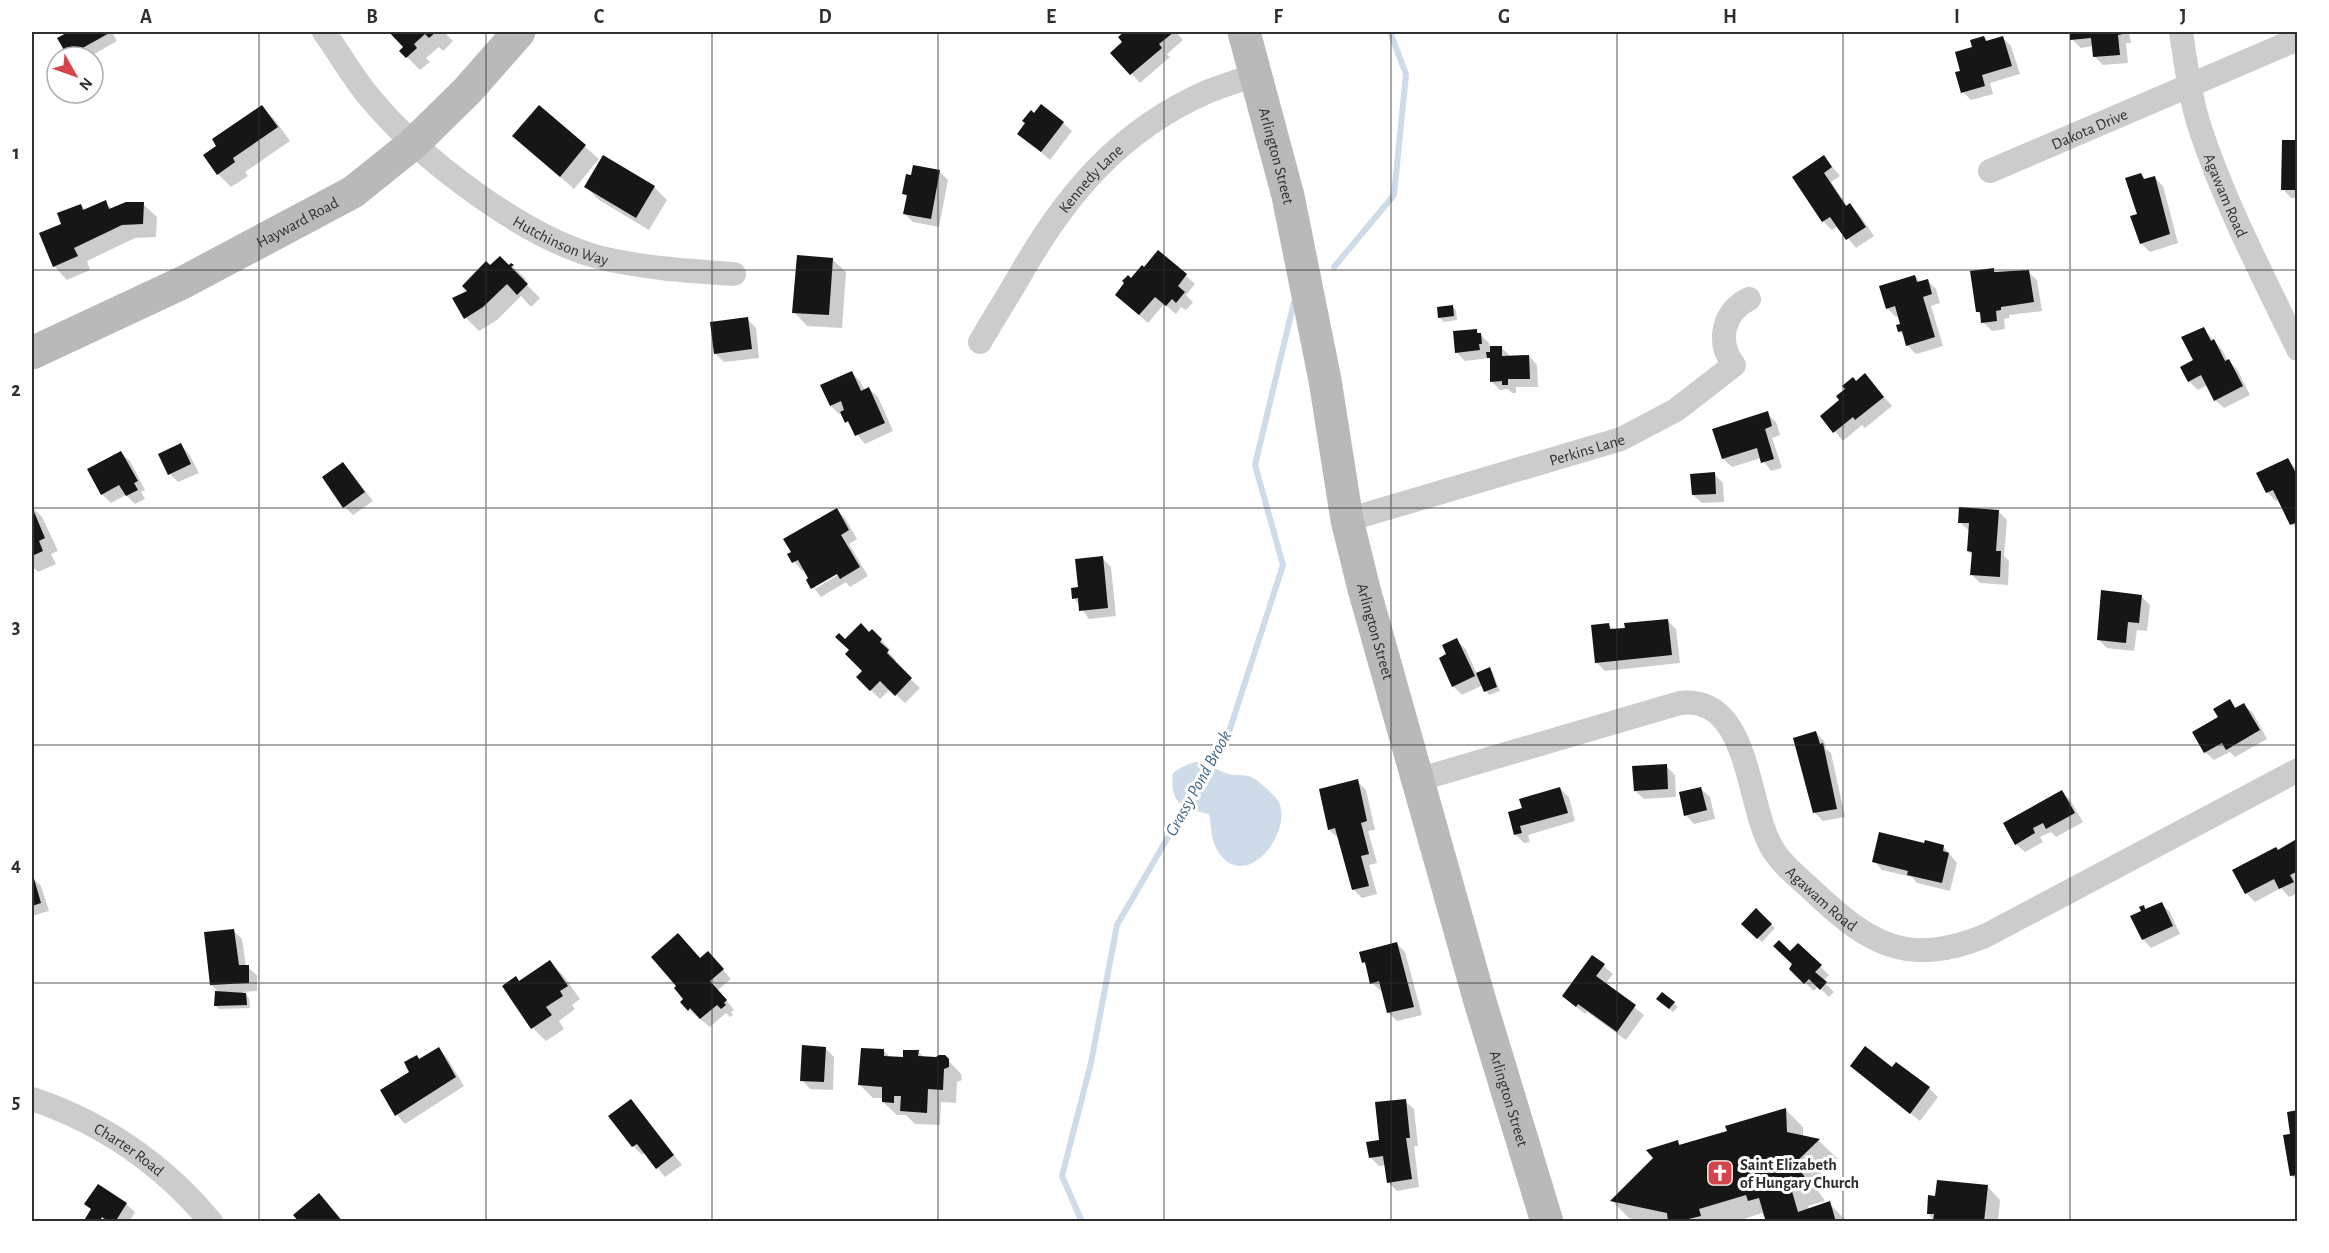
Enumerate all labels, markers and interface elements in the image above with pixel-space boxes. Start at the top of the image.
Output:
text: A [140,7,152,27]
text: B [366,7,378,27]
text: C [594,7,605,27]
text: D [818,7,832,27]
text: E [1046,7,1056,27]
text: F [1273,7,1283,27]
text: G [1498,7,1510,27]
text: H [1723,7,1737,27]
text: I [1954,7,1960,27]
text: J [2180,7,2186,27]
north arrow [45,45,105,105]
text: N [76,75,95,93]
street label: Arlington Street [1256,106,1296,206]
street label: Dakota Drive [2049,106,2130,153]
street label: Kennedy Lane [1056,142,1126,216]
text: 1 [12,143,20,163]
street label: Agawam Road [2201,151,2250,240]
street label: Hayward Road [254,194,341,251]
street label: Hutchinson Way [510,213,610,269]
text: 2 [11,380,21,400]
street label: Perkins Lane [1547,431,1627,469]
street label: Arlington Street [1354,582,1396,681]
text: 3 [12,617,20,637]
water label: Grassy Pond Brook [1162,728,1235,839]
text: 4 [11,855,21,875]
street label: Agawam Road [1782,864,1860,934]
street label: Arlington Street [1486,1049,1531,1149]
text: 5 [12,1092,20,1112]
street label: Charter Road [91,1120,167,1179]
place label: Saint Elizabeth of Hungary Church [1740,1157,1859,1192]
church icon: Saint Elizabeth of Hungary Church [1705,1158,1735,1188]

